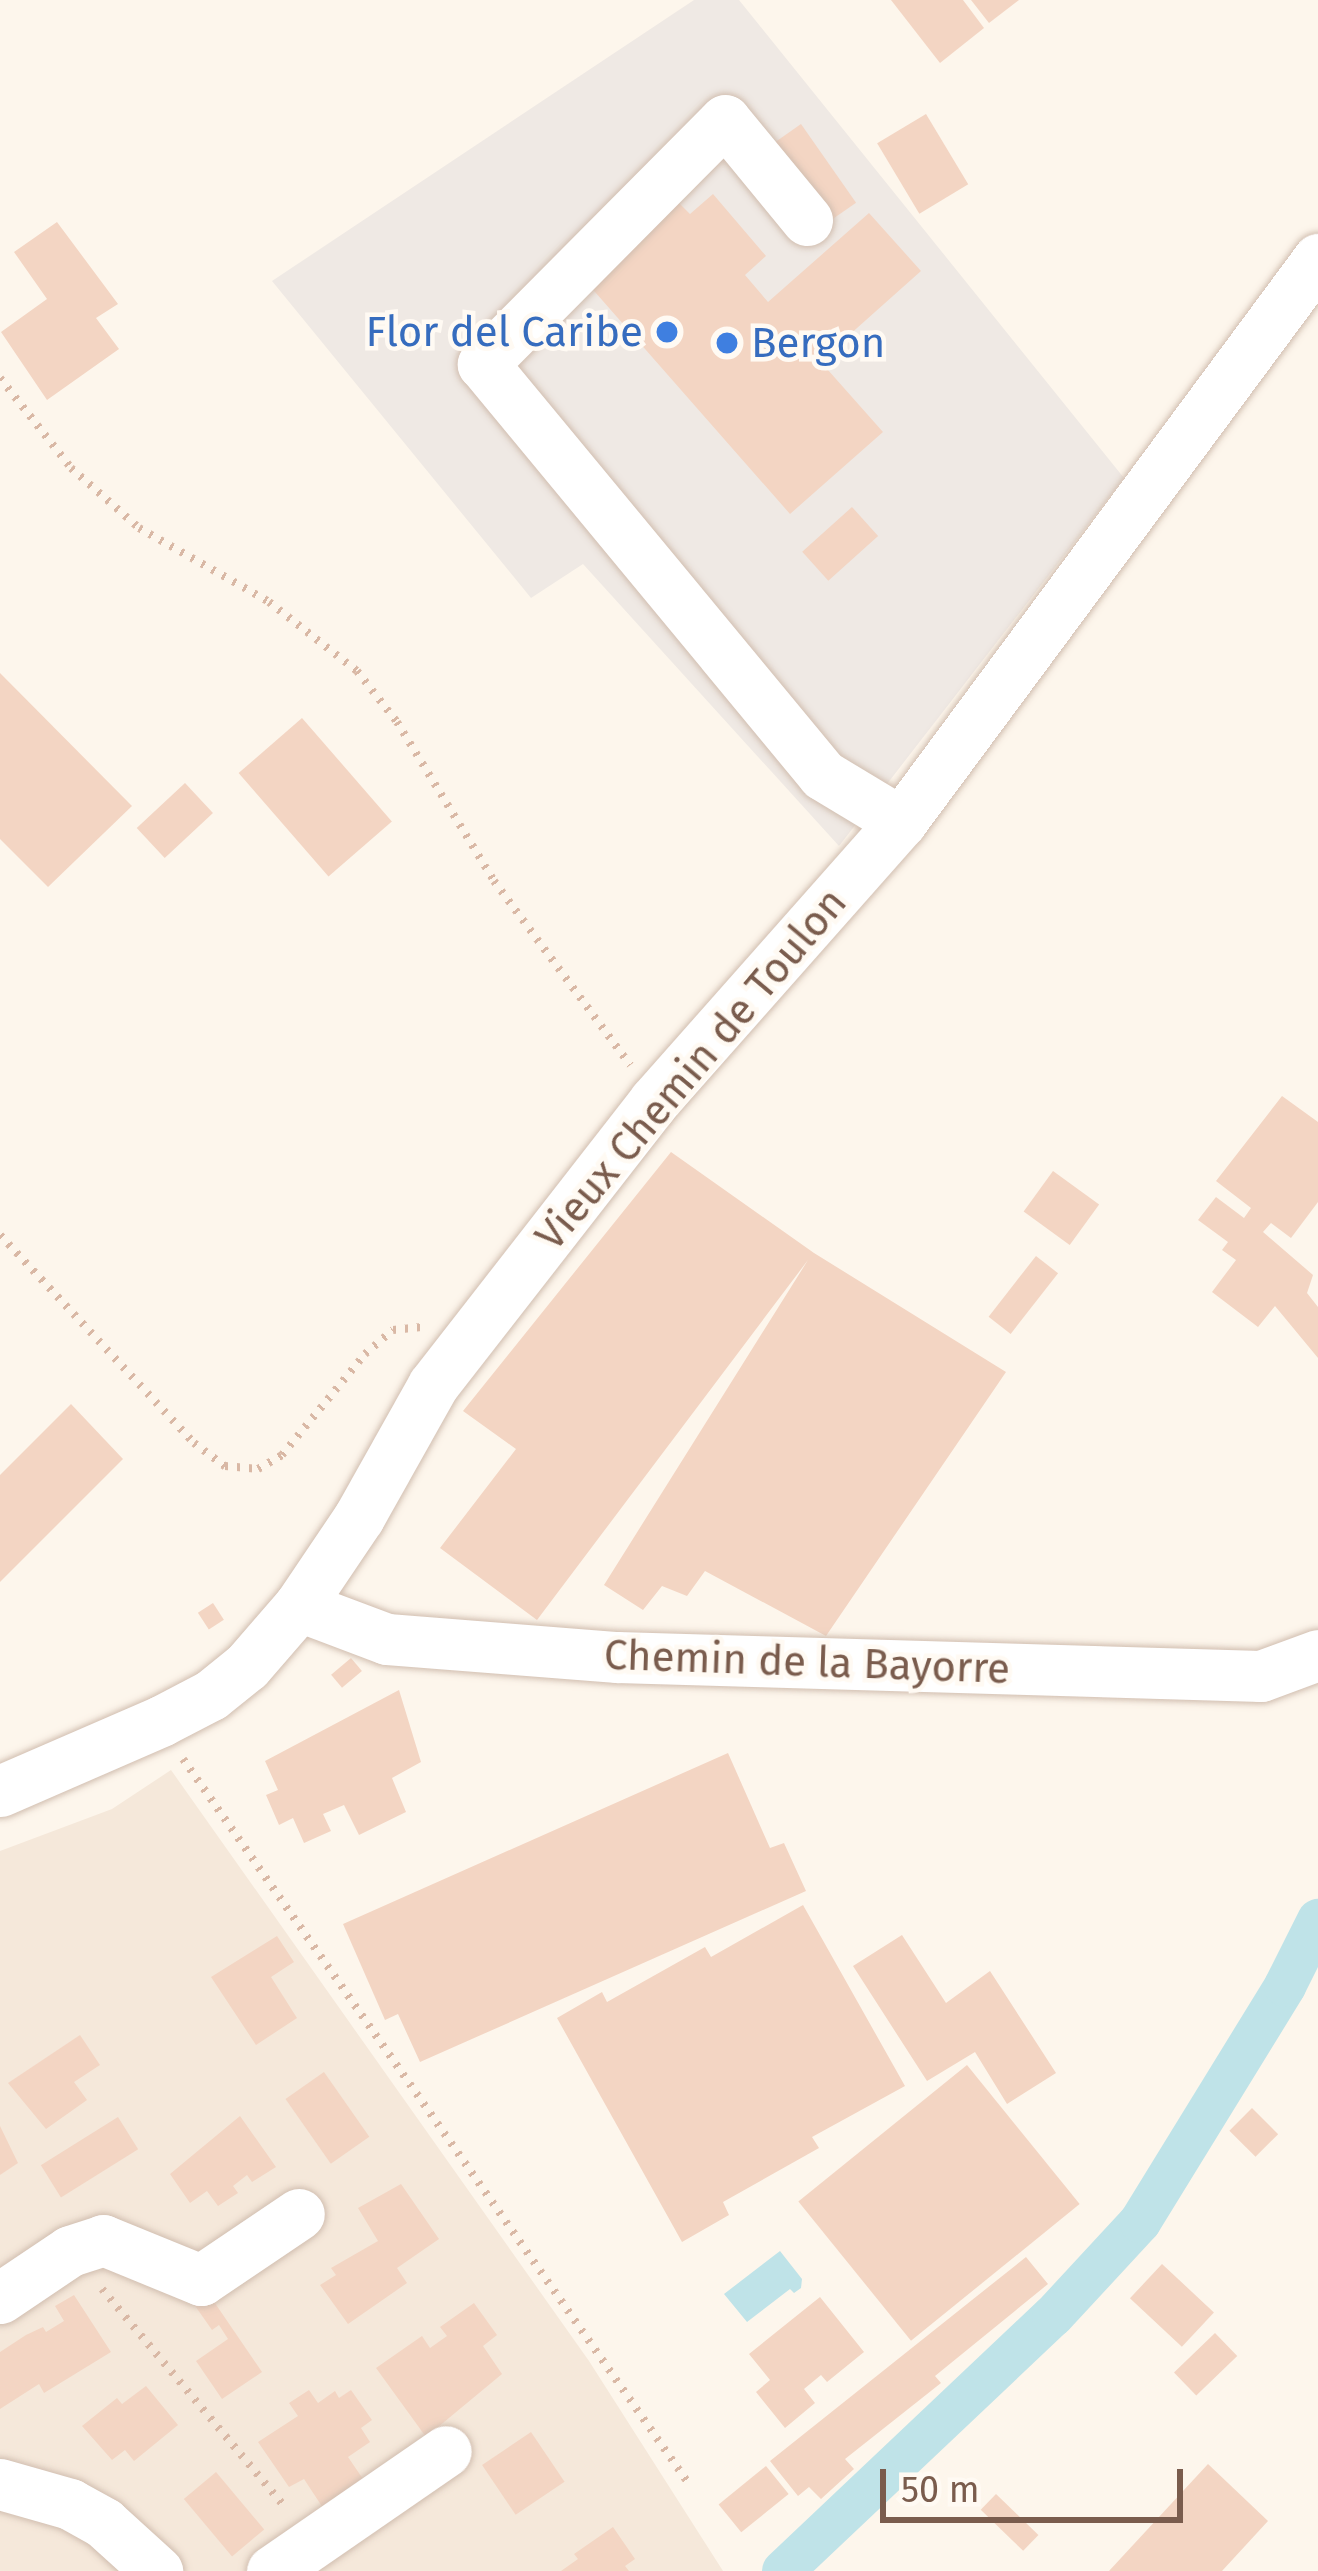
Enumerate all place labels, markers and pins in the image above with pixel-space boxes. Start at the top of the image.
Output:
place label: Flor del Caribe [366,307,643,357]
place label: Bergon [751,318,885,368]
marker: Flor del Caribe [654,319,680,345]
marker: Bergon [714,330,740,356]

